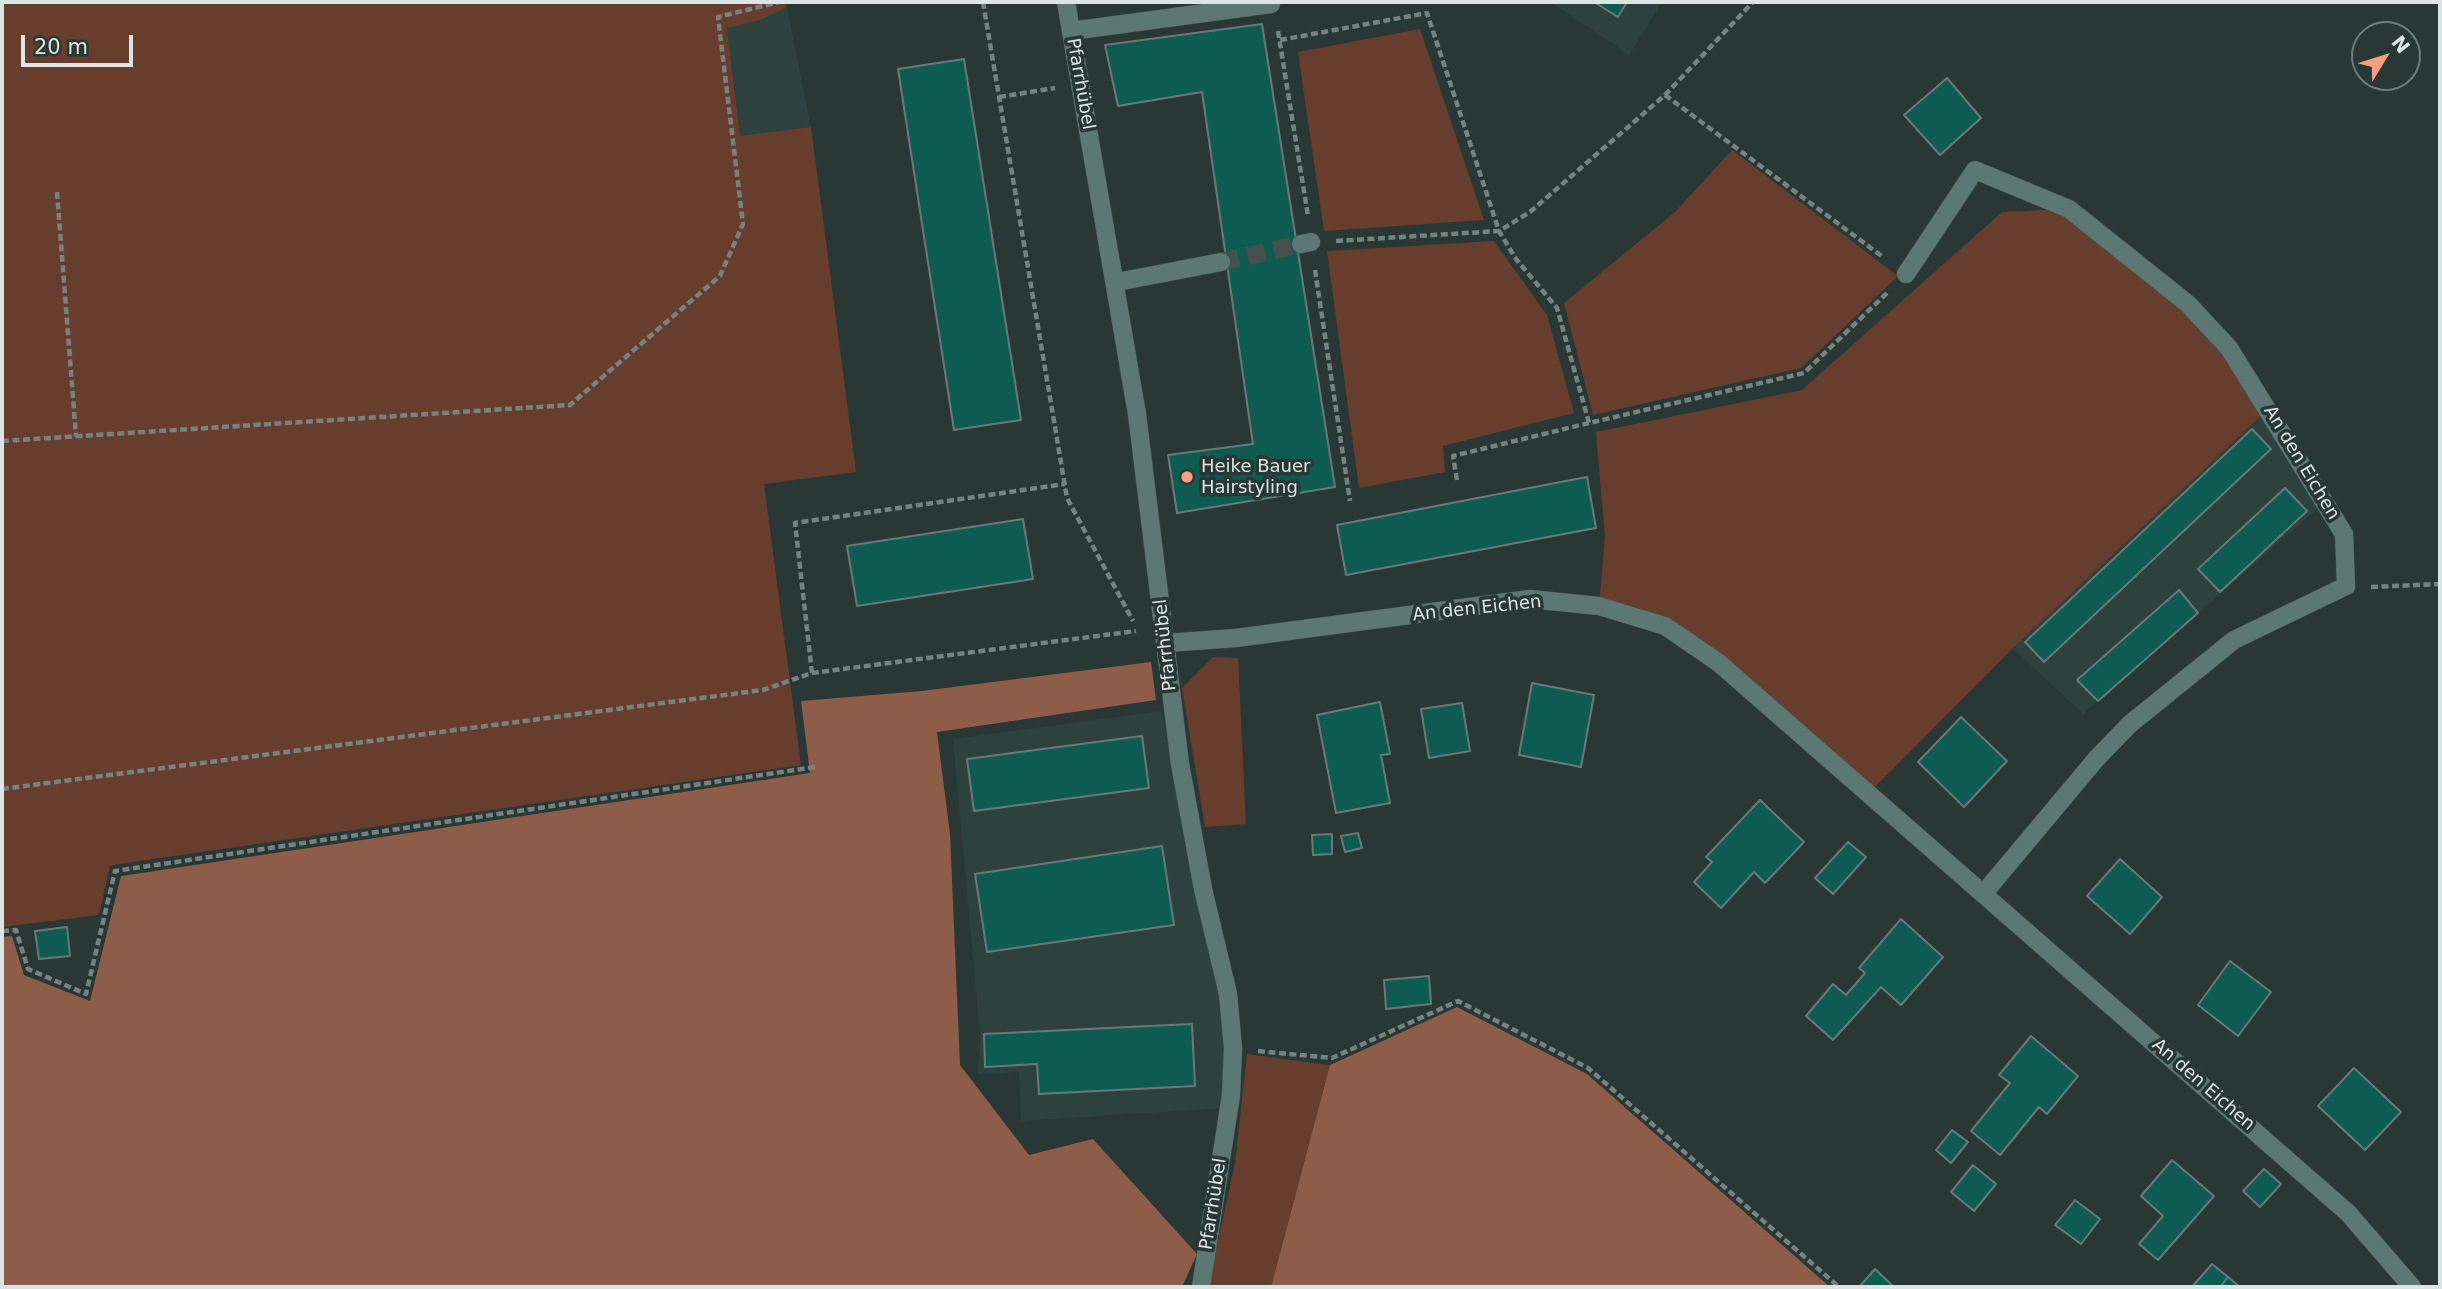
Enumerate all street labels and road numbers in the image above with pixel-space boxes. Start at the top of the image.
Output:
street label: Pfarrhübel [1061,36,1099,132]
street label: An den Eichen [2258,402,2344,524]
street label: An den Eichen [1412,592,1542,626]
street label: Pfarrhübel [1150,598,1182,692]
street label: An den Eichen [2147,1034,2259,1136]
street label: Pfarrhübel [1196,1157,1232,1251]

